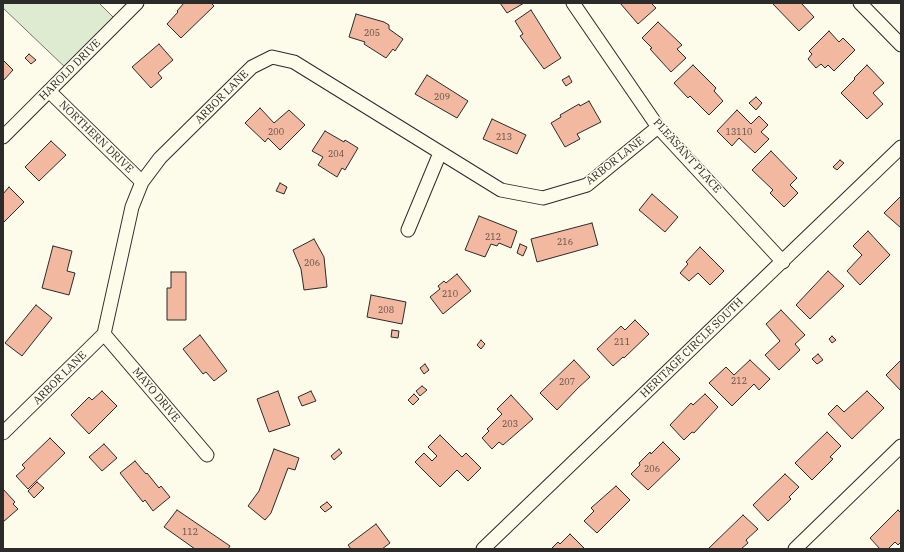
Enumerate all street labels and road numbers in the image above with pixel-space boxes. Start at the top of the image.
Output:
street label: HAROLD DRIVE [37,37,103,103]
street label: ARBOR LANE [193,68,251,126]
street label: NORTHERN DRIVE [56,98,136,176]
street label: PLEASANT PLACE [650,116,724,196]
street label: ARBOR LANE [583,134,647,188]
street label: HERITAGE CIRCLE SOUTH [638,295,746,401]
street label: ARBOR LANE [31,349,89,407]
street label: MAYO DRIVE [129,365,183,425]

